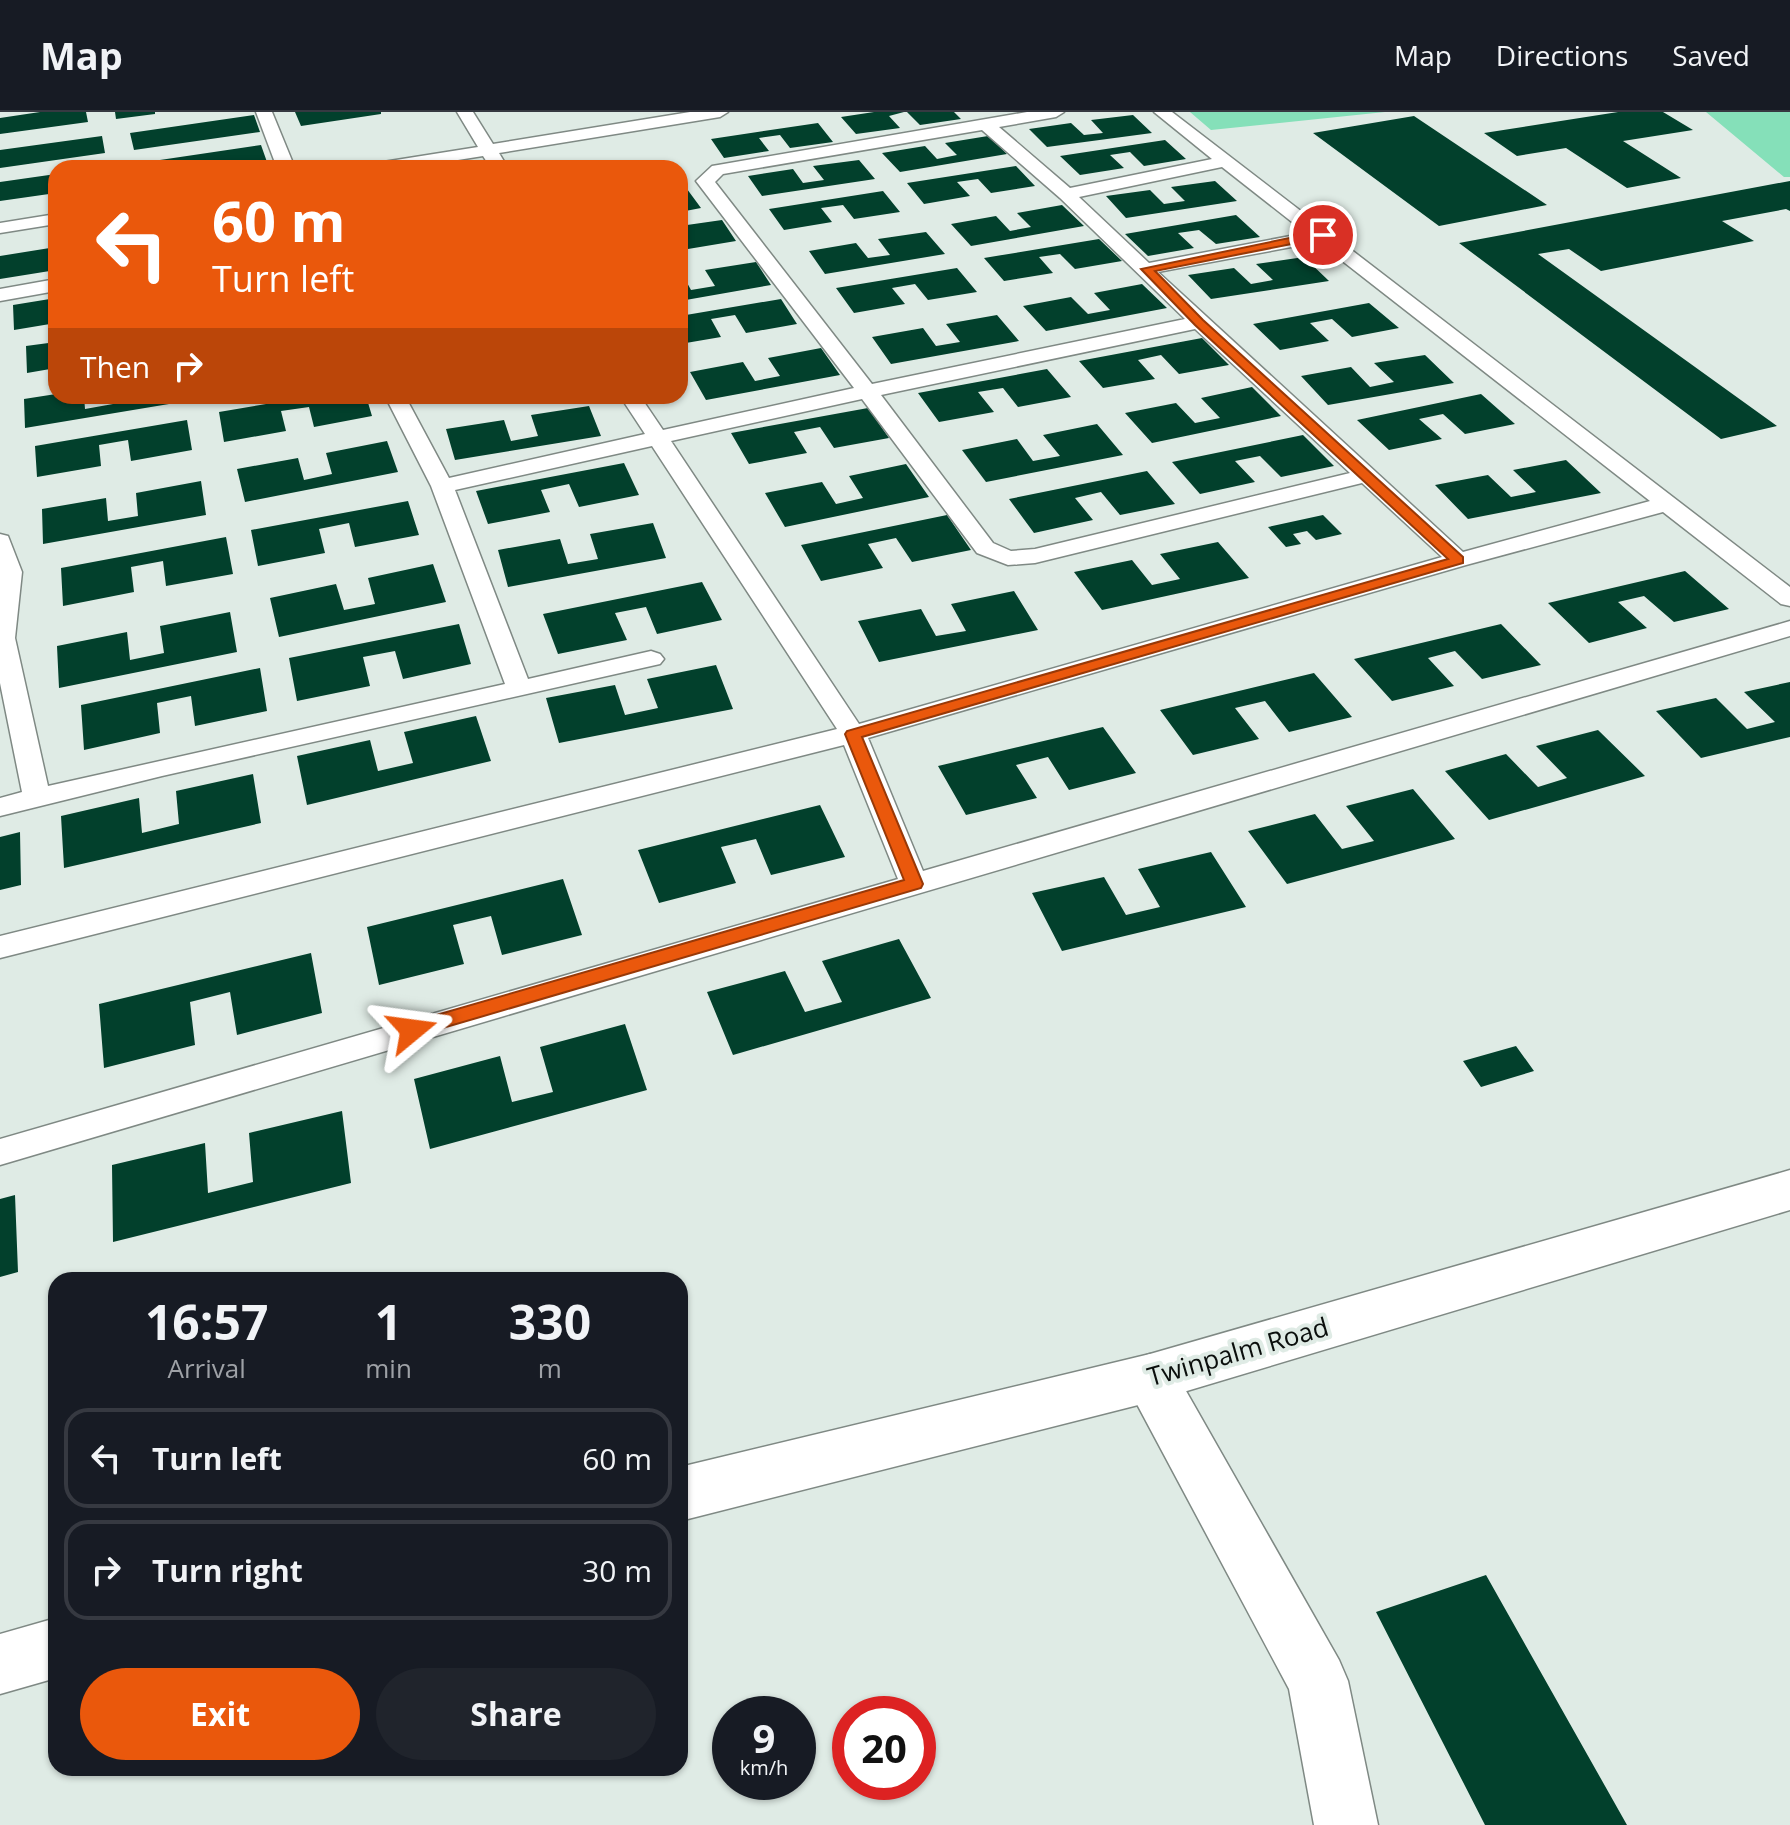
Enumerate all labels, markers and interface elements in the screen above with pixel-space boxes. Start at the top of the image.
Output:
text: Map [40,29,123,81]
text: Map [1394,36,1452,74]
text: Directions [1496,36,1628,74]
text: Saved [1672,36,1750,74]
text: 60 m [212,182,346,258]
icon: left [80,192,184,296]
pin [1289,201,1357,269]
icon: arrive [1301,213,1345,257]
text: Turn left [212,254,354,303]
icon: right [166,344,210,388]
text: Then [80,346,150,387]
position arrow [370,988,454,1072]
text: 16:57 [145,1289,268,1354]
text: 1 [375,1289,402,1354]
text: 330 [509,1289,591,1354]
street label: Twinpalm Road [1143,1308,1332,1394]
text: Arrival [167,1350,246,1386]
text: min [365,1350,412,1386]
text: m [538,1350,562,1386]
icon: left [84,1436,128,1480]
text: Turn left [152,1438,282,1479]
text: 60 m [582,1438,652,1479]
icon: right [84,1548,128,1592]
text: Turn right [152,1550,303,1591]
text: 30 m [582,1550,652,1591]
button: Exit [80,1668,360,1760]
button: Share [376,1668,656,1760]
speed limit sign: 20 [832,1696,936,1800]
text: 9 [753,1710,775,1765]
text: km/h [740,1754,788,1781]

